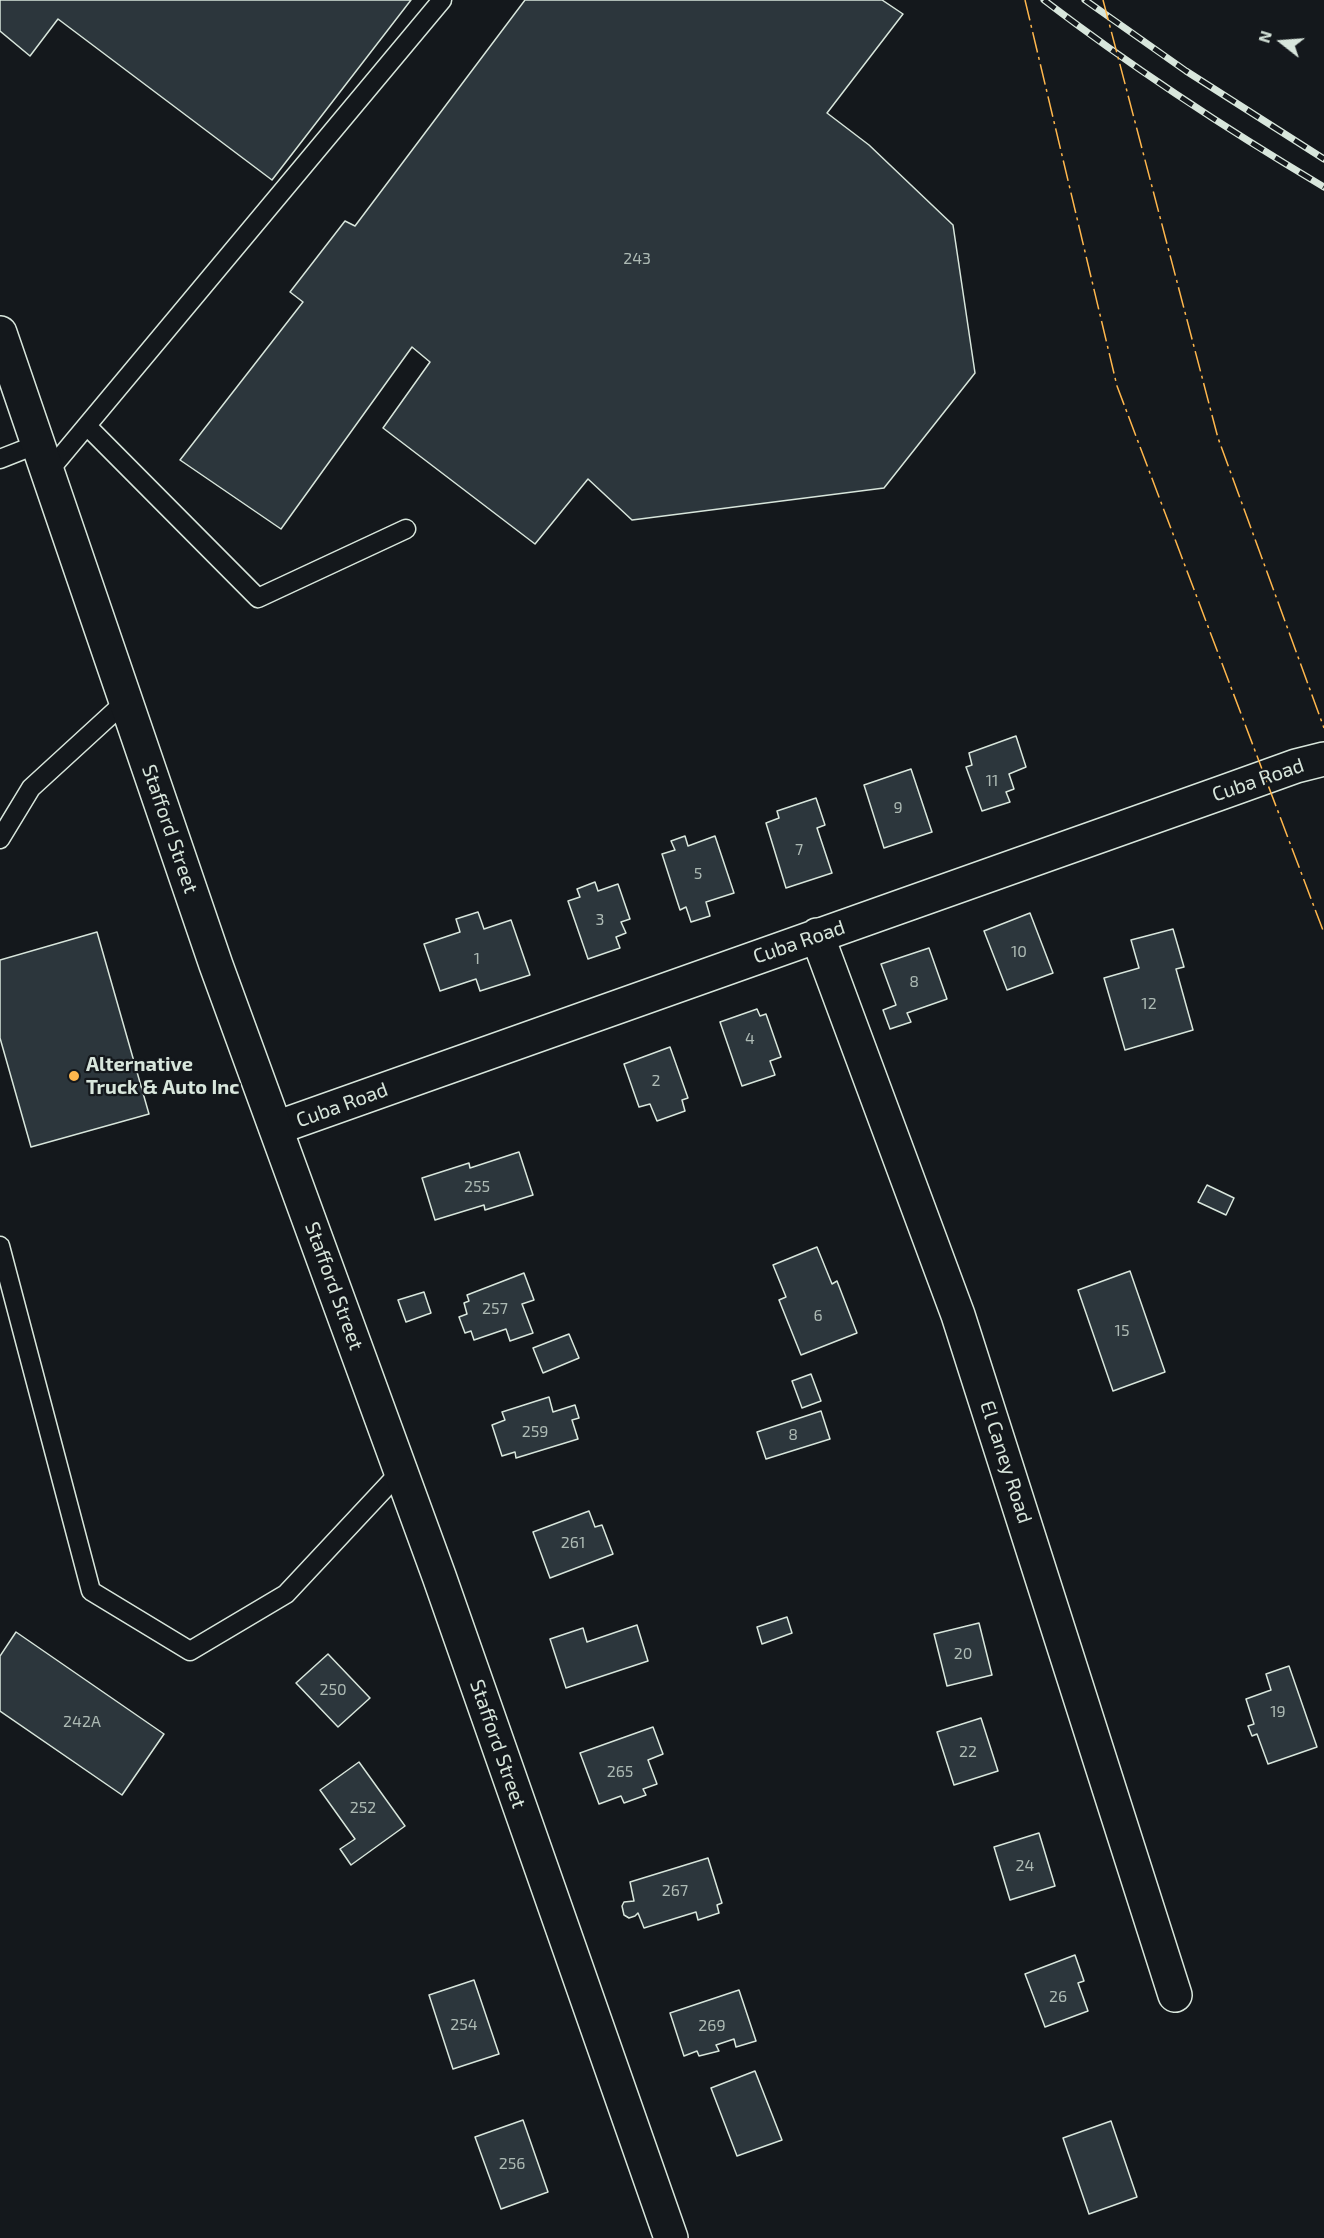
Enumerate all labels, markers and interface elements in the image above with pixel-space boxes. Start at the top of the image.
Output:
north arrow [1252,12,1312,72]
text: N [1254,28,1275,45]
house number: 243 [623,249,651,269]
street label: Cuba Road [1209,753,1307,807]
street label: Stafford Street [137,762,203,896]
house number: 11 [986,771,998,791]
house number: 9 [893,798,903,818]
house number: 7 [795,840,803,860]
house number: 5 [694,864,702,884]
house number: 3 [596,910,604,930]
street label: Cuba Road [750,915,848,969]
house number: 10 [1011,942,1027,962]
house number: 1 [474,949,480,969]
house number: 8 [909,972,919,992]
house number: 12 [1141,994,1157,1014]
house number: 4 [745,1029,755,1049]
place label: Alternative Truck & Auto Inc [86,1052,240,1099]
marker: Alternative Truck & Auto Inc [67,1069,81,1083]
house number: 2 [652,1071,660,1091]
street label: Cuba Road [293,1077,391,1133]
house number: 255 [464,1177,490,1197]
street label: Stafford Street [300,1219,368,1353]
house number: 257 [482,1299,508,1319]
house number: 6 [813,1306,823,1326]
house number: 15 [1115,1321,1129,1341]
street label: El Caney Road [975,1398,1037,1526]
house number: 259 [522,1422,548,1442]
house number: 8 [788,1425,798,1445]
house number: 261 [561,1533,585,1553]
house number: 20 [954,1644,972,1664]
street label: Stafford Street [465,1677,531,1811]
house number: 250 [319,1680,347,1700]
house number: 19 [1270,1702,1286,1722]
house number: 242A [63,1712,101,1732]
house number: 22 [959,1742,977,1762]
house number: 265 [607,1762,633,1782]
house number: 252 [350,1798,376,1818]
house number: 24 [1016,1856,1034,1876]
house number: 267 [662,1881,688,1901]
house number: 26 [1049,1987,1067,2007]
house number: 254 [450,2015,478,2035]
house number: 269 [698,2016,726,2036]
house number: 256 [499,2154,525,2174]

